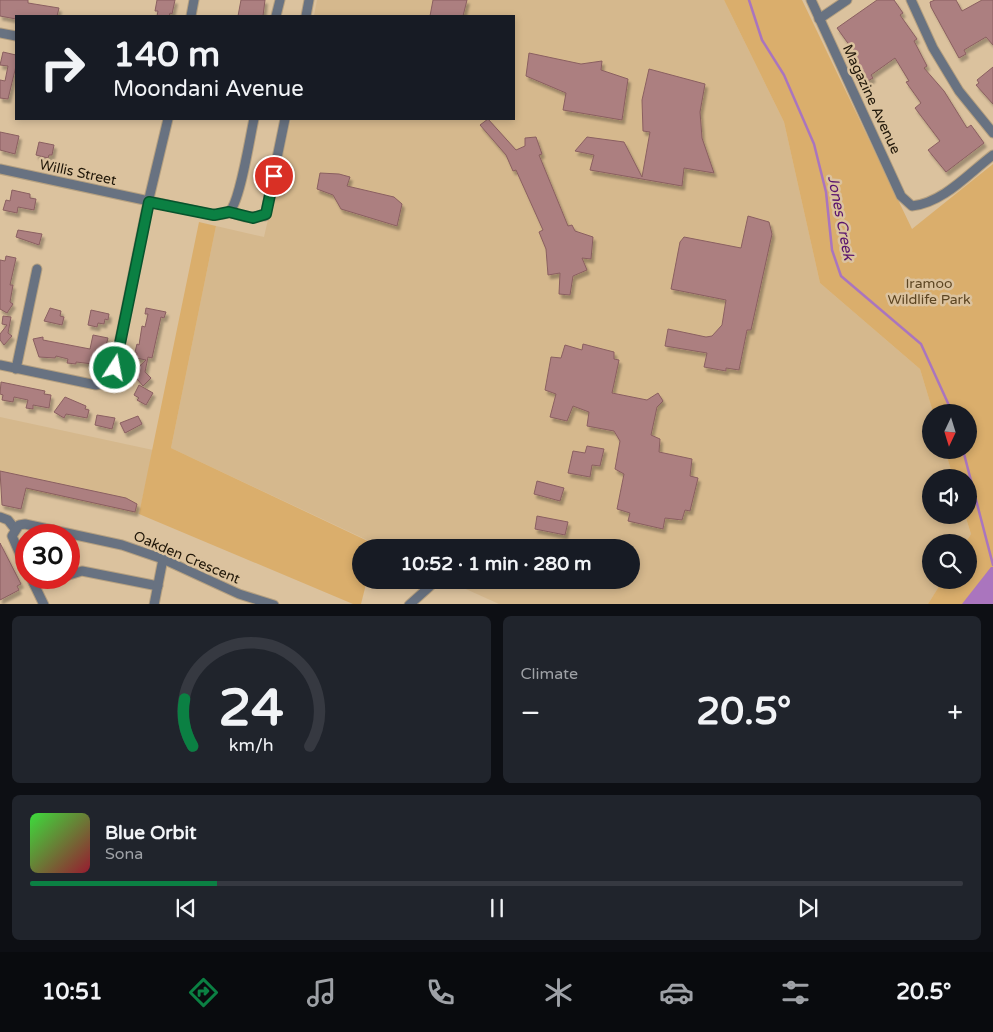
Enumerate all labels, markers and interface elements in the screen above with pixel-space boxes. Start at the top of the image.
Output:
text: 140 m [113,34,220,76]
icon: right [30,35,95,100]
street label: Magazine Avenue [839,42,904,157]
text: Moondani Avenue [113,76,304,102]
pin [253,155,295,197]
street label: Willis Street [38,156,119,189]
icon: arrive [260,162,288,190]
water label: Jones Creek [824,174,858,264]
park label: Iramoo Wildlife Park [887,275,971,308]
position arrow [88,341,140,393]
north arrow [922,404,978,459]
map controls [922,404,977,589]
button: sound [922,469,977,524]
speed limit sign: 30 [15,524,80,589]
street label: Oakden Crescent [131,527,243,588]
button: search [922,534,977,589]
text: 10:52 · 1 min · 280 m [400,553,592,575]
text: Climate [521,664,578,684]
text: 24 [219,677,284,740]
text: 20.5° [696,689,791,735]
text: − [521,696,540,730]
text: + [947,696,963,730]
text: km/h [229,735,274,756]
text: Blue Orbit [105,822,197,844]
text: Sona [105,844,143,864]
icon: previous [172,894,200,922]
icon: pause [483,894,511,922]
icon: next [794,894,822,922]
icon: directions [186,975,221,1010]
icon: music [304,975,339,1010]
icon: phone [423,975,458,1010]
icon: climate [541,975,576,1010]
icon: car [659,975,694,1010]
icon: filters [778,975,813,1010]
text: 10:51 [42,979,103,1005]
text: 20.5° [896,979,951,1005]

